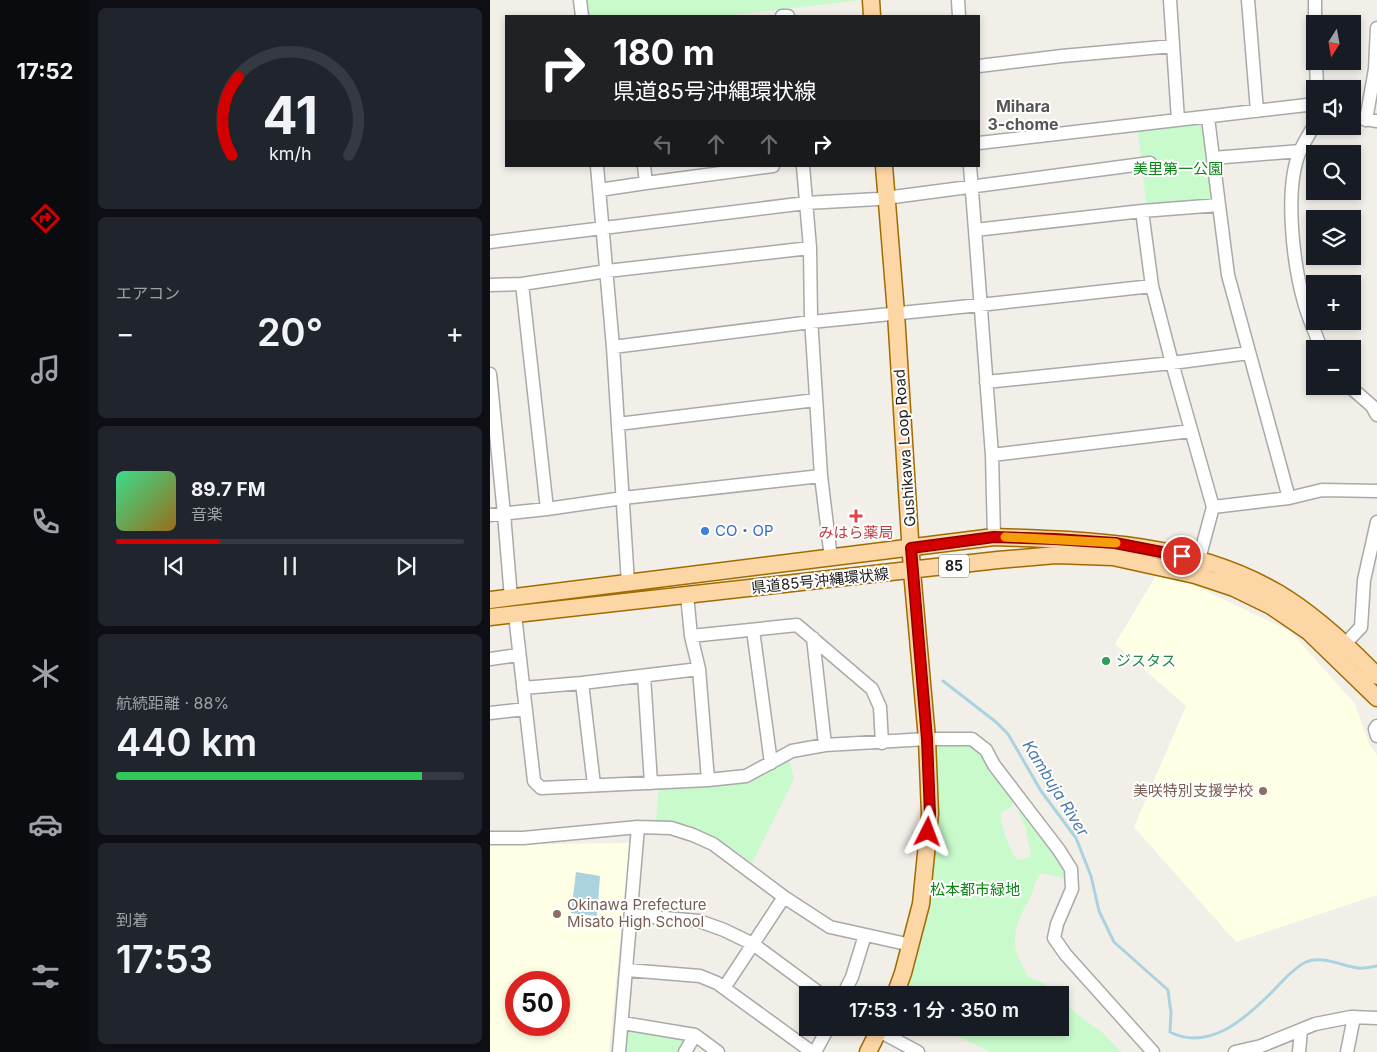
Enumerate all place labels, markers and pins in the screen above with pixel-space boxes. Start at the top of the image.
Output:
marker: みはら薬局 [850,510,862,522]
place label: CO・OP [715,521,773,540]
place label: みはら薬局 [818,523,894,542]
marker: CO・OP [699,525,711,537]
pin [1161,535,1203,577]
place label: ジスタス [1116,651,1176,670]
marker: ジスタス [1100,655,1112,667]
place label: 美咲特別支援学校 [1133,781,1253,800]
marker: 美咲特別支援学校 [1257,785,1269,797]
place label: Okinawa Prefecture Misato High School [567,895,707,931]
marker: Okinawa Prefecture Misato High School [551,908,563,920]

